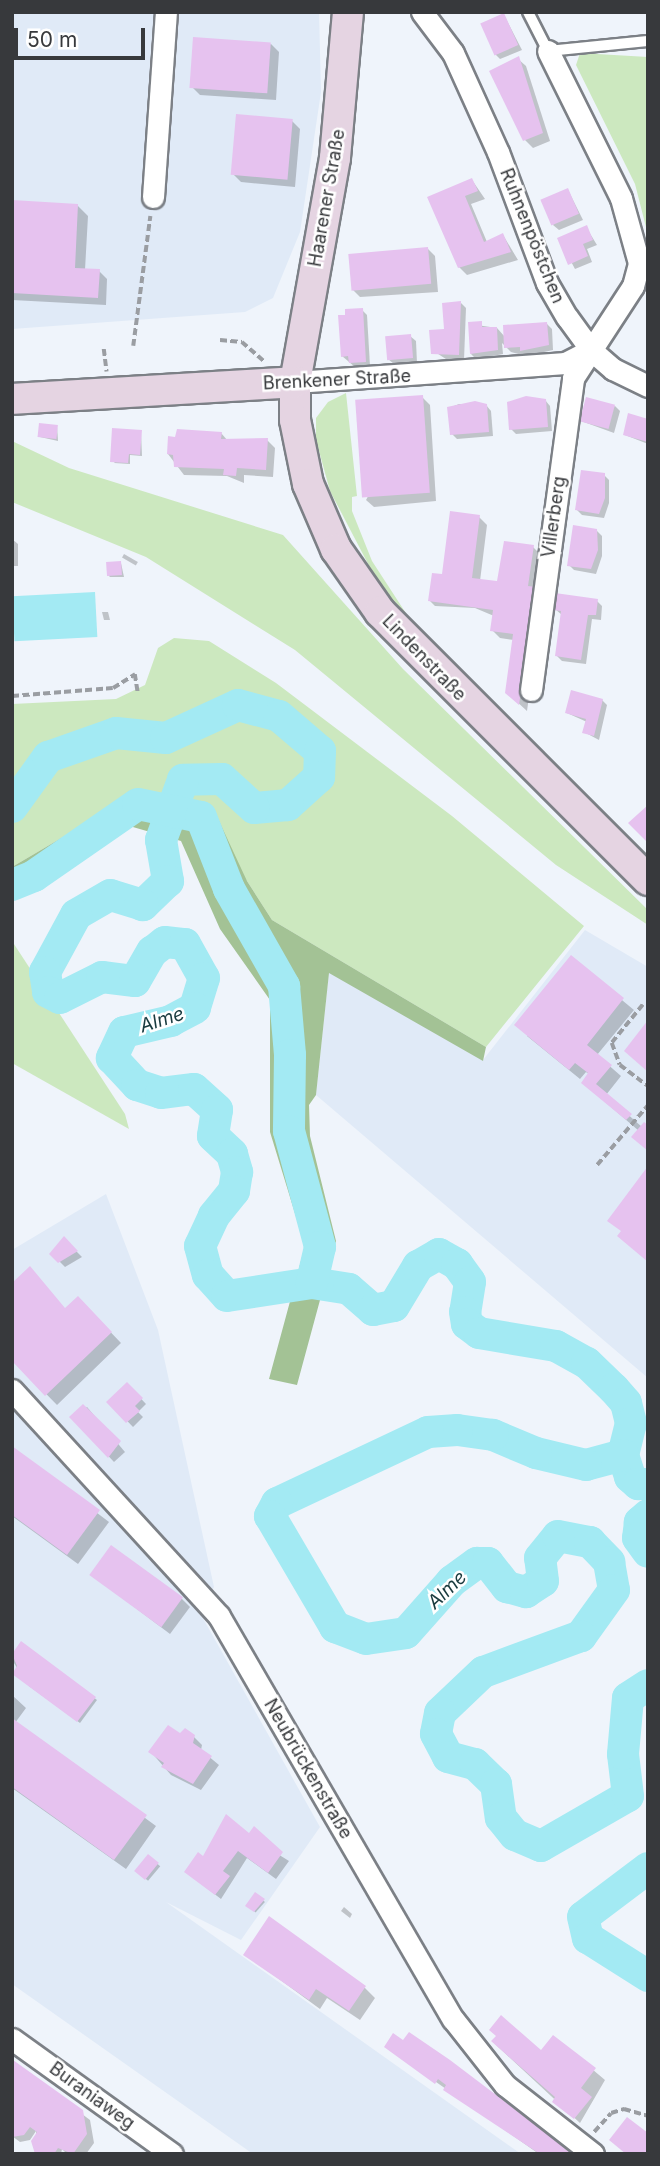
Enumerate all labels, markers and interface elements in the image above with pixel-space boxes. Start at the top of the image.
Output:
scale bar [18,14,149,58]
text: 50 m [27,27,77,52]
street label: Haarener Straße [304,127,350,269]
street label: Ruhnenpöstchen [495,165,569,307]
street label: Brenkener Straße [262,365,412,395]
street label: Villerberg [538,475,570,559]
street label: Lindenstraße [378,611,470,705]
water label: Alme [137,1002,187,1038]
water label: Alme [423,1566,471,1614]
street label: Neubrückenstraße [259,1695,357,1843]
street label: Buraniaweg [45,2058,139,2134]

